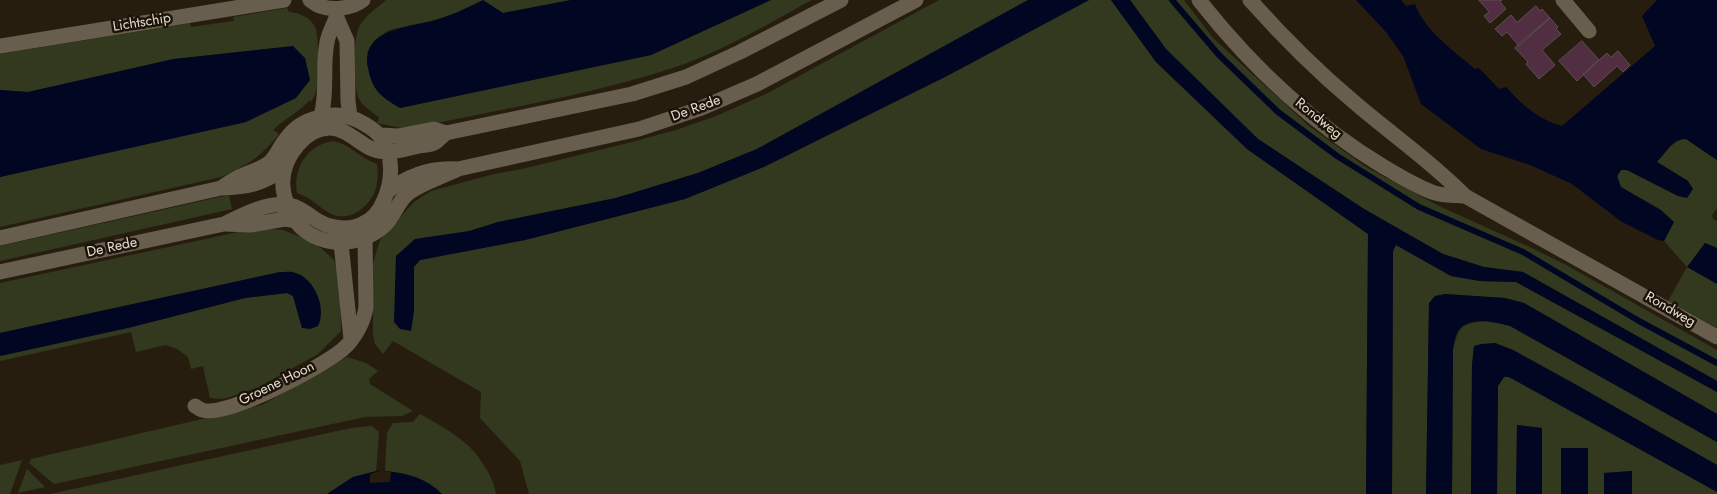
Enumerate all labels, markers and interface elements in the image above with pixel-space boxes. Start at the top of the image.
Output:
street label: Lichtschip [112,10,172,36]
street label: De Rede [669,92,723,126]
street label: Rondweg [1291,95,1345,143]
street label: De Rede [85,234,139,262]
street label: Rondweg [1642,289,1698,331]
street label: Groene Hoon [237,359,317,409]

